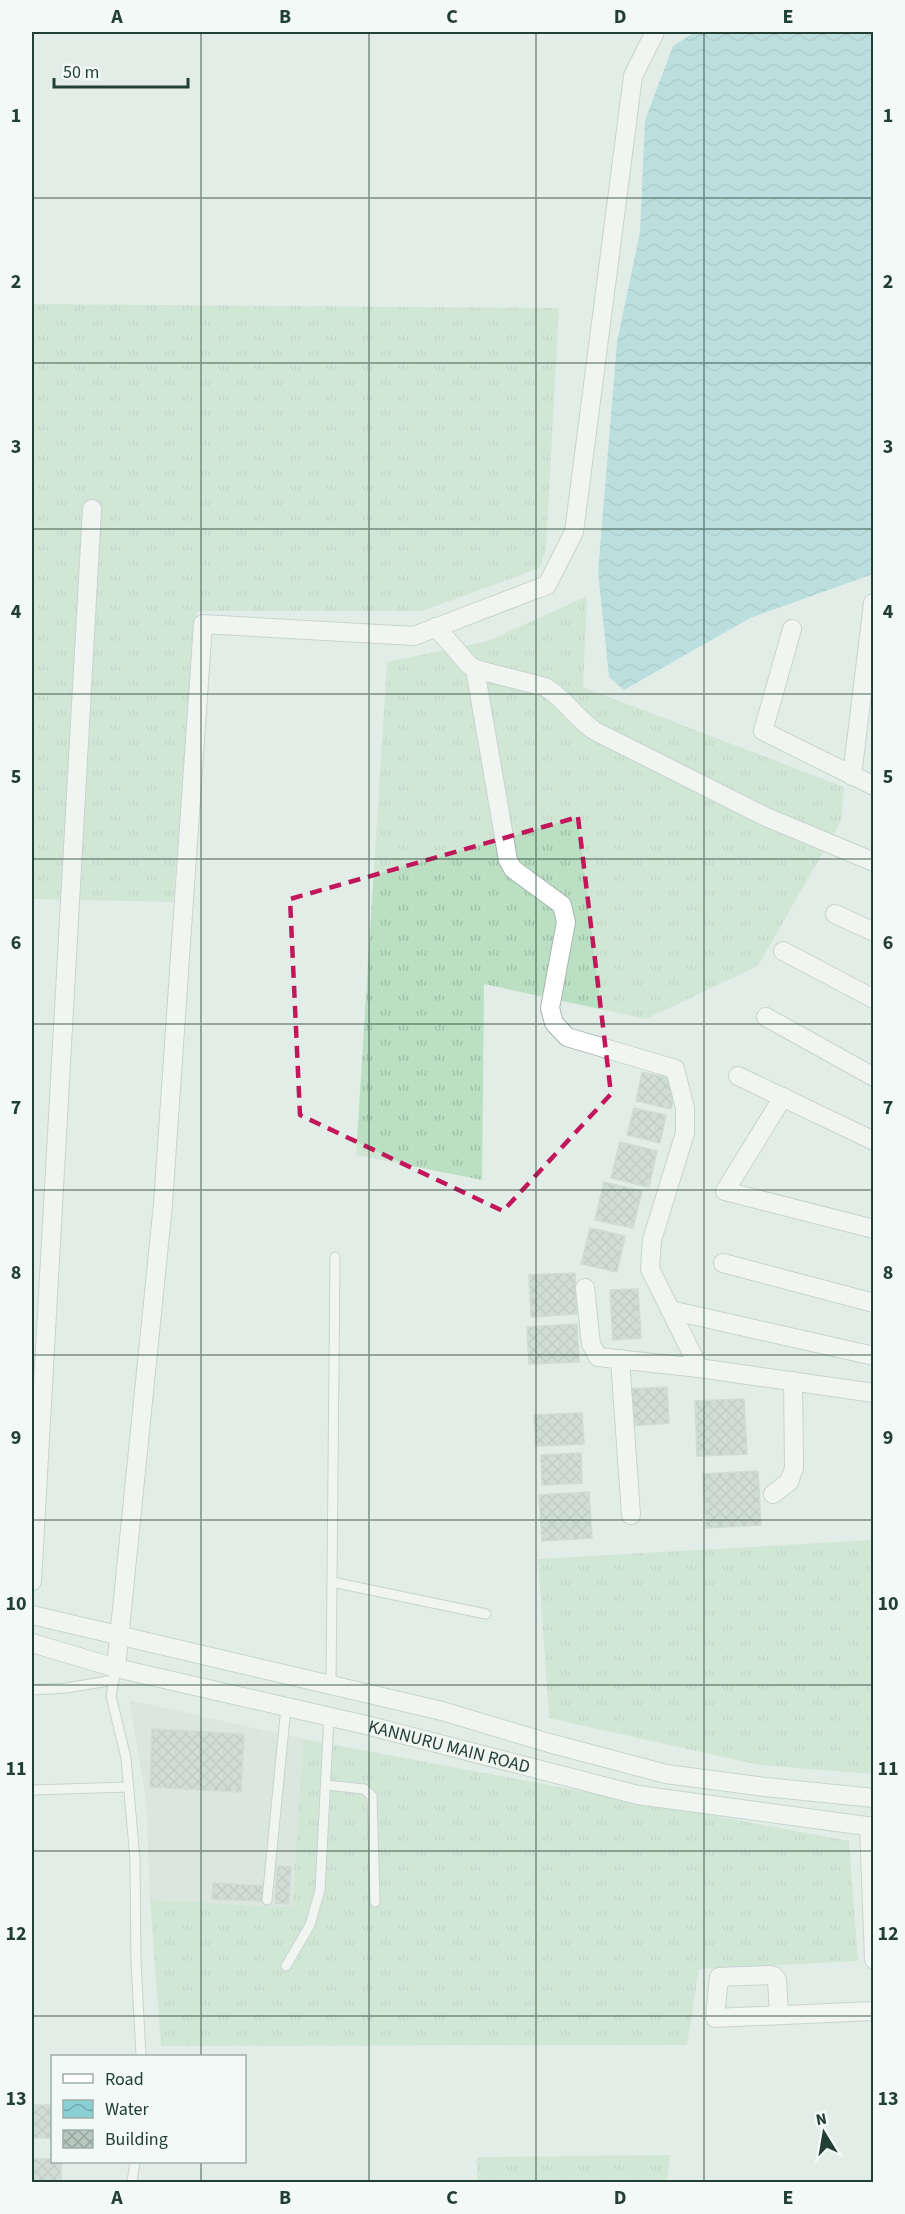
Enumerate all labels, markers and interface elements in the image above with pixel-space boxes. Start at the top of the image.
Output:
text: A [110,3,123,31]
text: B [279,3,291,31]
text: C [446,3,458,31]
text: D [614,3,626,31]
text: E [783,3,793,31]
scale bar [54,51,188,89]
text: 50 m [63,60,99,85]
text: 1 [11,102,21,130]
text: 1 [883,102,893,130]
text: 2 [11,268,21,296]
text: 2 [883,268,893,296]
text: 3 [11,433,21,461]
text: 3 [883,433,893,461]
text: 4 [11,598,22,626]
text: 4 [883,598,894,626]
text: 5 [11,763,21,791]
text: 5 [883,763,893,791]
text: 6 [11,929,21,957]
text: 6 [883,929,893,957]
text: 7 [11,1094,21,1122]
text: 7 [883,1094,893,1122]
text: 8 [11,1259,21,1287]
text: 8 [883,1259,893,1287]
text: 9 [11,1424,21,1452]
text: 9 [883,1424,893,1452]
text: 10 [5,1590,27,1618]
text: 10 [877,1590,899,1618]
street label: KANNURU MAIN ROAD [366,1714,533,1780]
text: 11 [5,1755,27,1783]
text: 11 [877,1755,899,1783]
text: 12 [5,1920,27,1948]
text: 12 [877,1920,899,1948]
legend [51,2055,246,2163]
text: Road [105,2067,144,2092]
text: 13 [5,2085,27,2113]
text: 13 [877,2085,899,2113]
text: Water [105,2097,149,2122]
north arrow [794,2103,854,2163]
text: N [814,2107,829,2131]
text: Building [105,2127,168,2152]
text: A [110,2184,123,2212]
text: B [279,2184,291,2212]
text: C [446,2184,458,2212]
text: D [614,2184,626,2212]
text: E [783,2184,793,2212]

